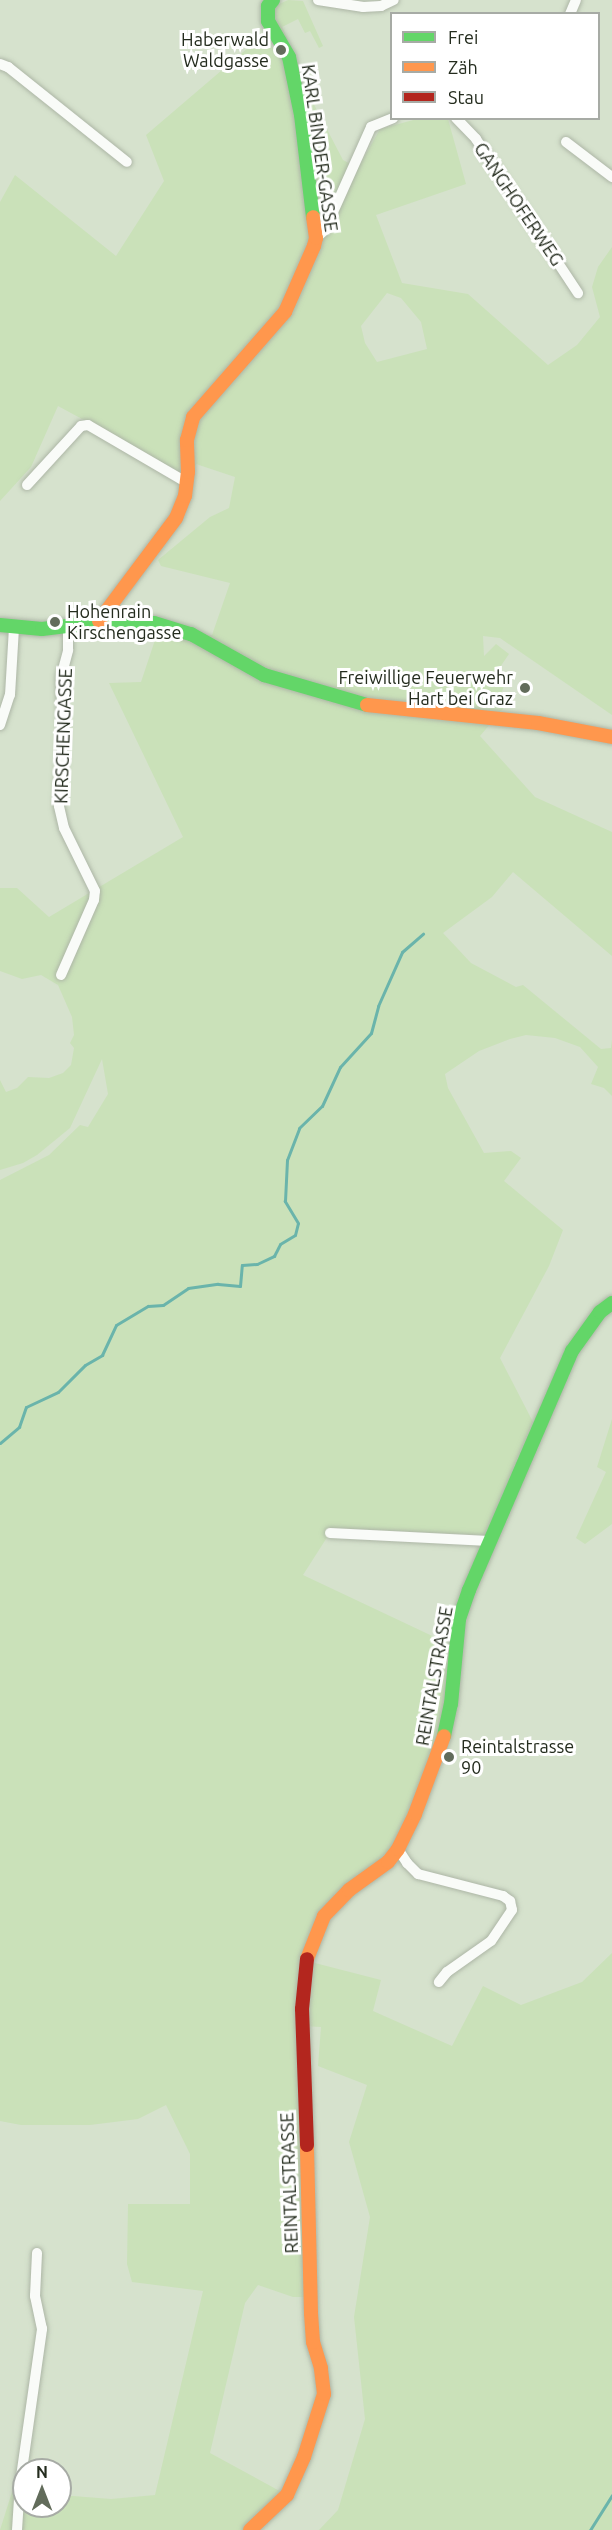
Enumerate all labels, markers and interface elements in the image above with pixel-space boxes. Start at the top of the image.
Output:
legend [390,12,600,120]
text: Frei [448,27,478,47]
place label: Haberwald Waldgasse [181,29,269,72]
marker: Haberwald Waldgasse [274,43,288,57]
text: Zäh [448,57,478,77]
street label: KARL BINDER-GASSE [298,63,342,233]
text: Stau [448,87,484,107]
street label: GANGHOFERWEG [470,138,568,270]
place label: Hohenrain Kirschengasse [67,601,181,644]
marker: Hohenrain Kirschengasse [48,615,62,629]
place label: Freiwillige Feuerwehr Hart bei Graz [338,667,513,710]
street label: KIRSCHENGASSE [50,668,76,804]
marker: Freiwillige Feuerwehr Hart bei Graz [518,681,532,695]
street label: REINTALSTRASSE [411,1605,457,1747]
place label: Reintalstrasse 90 [461,1736,574,1778]
marker: Reintalstrasse 90 [442,1750,456,1764]
street label: REINTALSTRASSE [276,2112,302,2254]
north arrow [12,2458,72,2518]
text: N [36,2463,48,2481]

